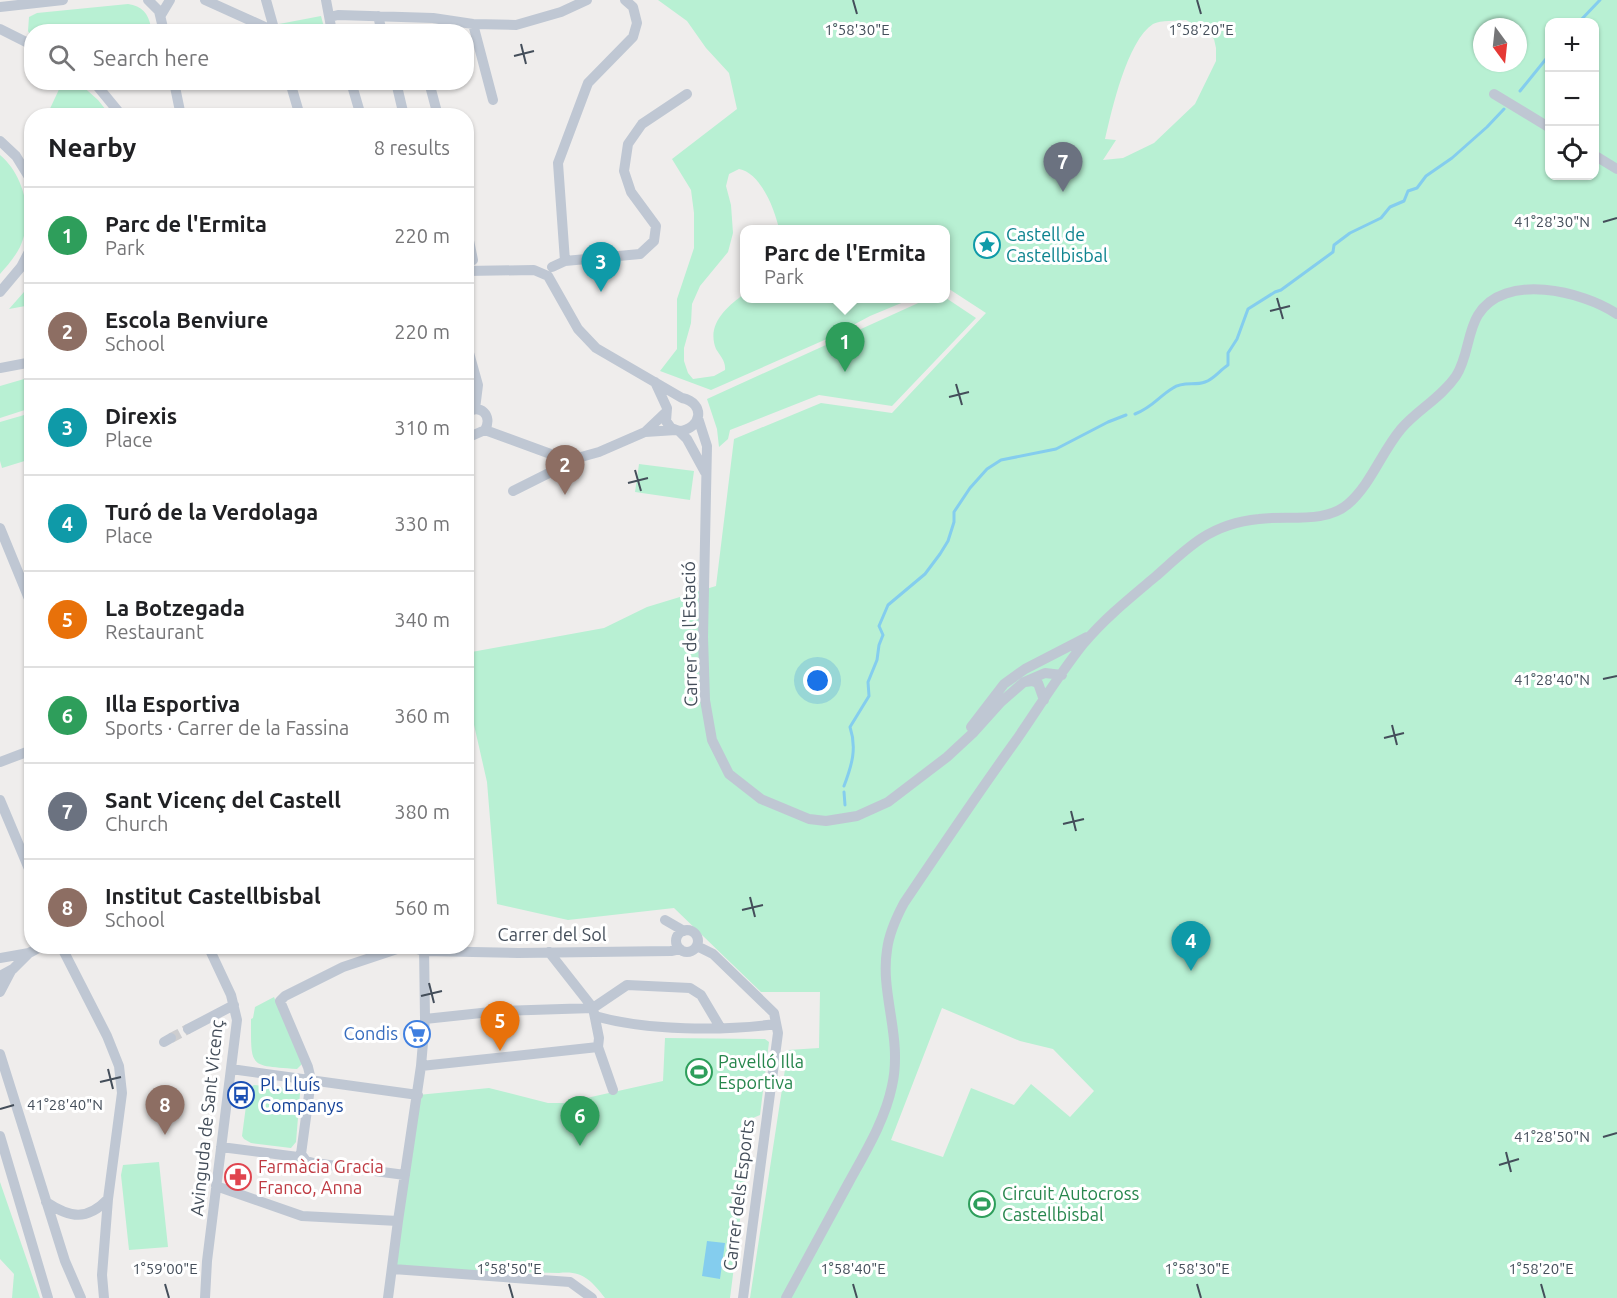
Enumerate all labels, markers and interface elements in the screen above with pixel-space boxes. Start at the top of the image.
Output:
north arrow [1473,18,1527,72]
map controls [1545,18,1599,180]
button: + [1545,18,1599,72]
text: 1°58'30"E [824,21,890,38]
text: 1°58'20"E [1168,21,1234,38]
search box [24,24,474,90]
icon: search [45,41,78,74]
text: Search here [93,45,209,70]
button: − [1545,72,1599,126]
button: locate [1545,126,1599,180]
text: Nearby [48,133,136,162]
text: 8 results [374,136,450,159]
pin: 7 [1044,142,1082,192]
text: Parc de l'Ermita [105,211,267,236]
text: 41°28'30"N [1514,213,1590,230]
text: 1 [62,224,73,247]
text: 220 m [394,224,450,247]
place label: Castell de Castellbisbal [1006,224,1108,265]
popup [740,225,950,303]
place icon: Castell de Castellbisbal [972,230,1002,260]
text: Park [105,236,145,259]
text: Parc de l'Ermita [764,240,926,265]
pin: 3 [582,242,620,292]
text: Park [764,265,804,288]
text: Escola Benviure [105,307,268,332]
text: 2 [62,320,73,343]
text: 220 m [394,320,450,343]
pin: 1 [826,322,864,372]
text: School [105,332,165,355]
text: Direxis [105,403,177,428]
text: 3 [62,416,73,439]
text: 310 m [394,416,450,439]
text: Place [105,428,153,451]
pin: 2 [546,446,584,495]
text: Turó de la Verdolaga [105,499,318,524]
text: 4 [62,512,73,535]
text: 330 m [394,512,450,535]
text: Place [105,524,153,547]
street label: Carrer de l'Estació [678,561,700,707]
text: La Botzegada [105,595,245,620]
text: 5 [62,608,73,631]
text: 340 m [394,608,450,631]
text: Restaurant [105,620,204,643]
your location [803,666,832,695]
text: 41°28'40"N [1514,671,1590,688]
text: Illa Esportiva [105,691,240,716]
text: 6 [62,704,73,727]
text: 360 m [394,704,450,727]
text: Sports · Carrer de la Fassina [105,716,349,739]
text: Sant Vicenç del Castell [105,787,341,812]
text: 7 [62,800,73,823]
text: 380 m [394,800,450,823]
text: Church [105,812,168,835]
text: Institut Castellbisbal [105,883,321,908]
text: 8 [62,896,73,919]
text: 560 m [394,896,450,919]
text: School [105,908,165,931]
pin: 4 [1172,922,1210,971]
street label: Carrer del Sol [498,924,607,944]
pin: 5 [480,1002,520,1051]
street label: Avinguda de Sant Vicenç [186,1019,226,1217]
supermarket icon: Condis [402,1019,432,1049]
place label: Condis [343,1023,398,1043]
place label: Pavelló Illa Esportiva [718,1051,804,1092]
sports icon: Pavelló Illa Esportiva [684,1057,714,1087]
place label: Pl. Lluís Companys [260,1074,344,1115]
bus stop icon: Pl. Lluís Companys [226,1080,256,1110]
pin: 8 [146,1086,184,1135]
text: 41°28'40"N [27,1096,103,1113]
pin: 6 [560,1096,600,1146]
street label: Carrer dels Esports [719,1118,757,1272]
text: 41°28'50"N [1514,1128,1590,1145]
place label: Farmàcia Gracia Franco, Anna [258,1156,384,1197]
pharmacy icon: Farmàcia Gracia Franco, Anna [223,1162,253,1192]
place label: Circuit Autocross Castellbisbal [1002,1183,1139,1224]
sports icon: Circuit Autocross Castellbisbal [967,1189,997,1219]
text: 1°59'00"E [132,1260,198,1277]
text: 1°58'50"E [476,1260,542,1277]
text: 1°58'40"E [820,1260,886,1277]
text: 1°58'30"E [1164,1260,1230,1277]
text: 1°58'20"E [1508,1260,1574,1277]

